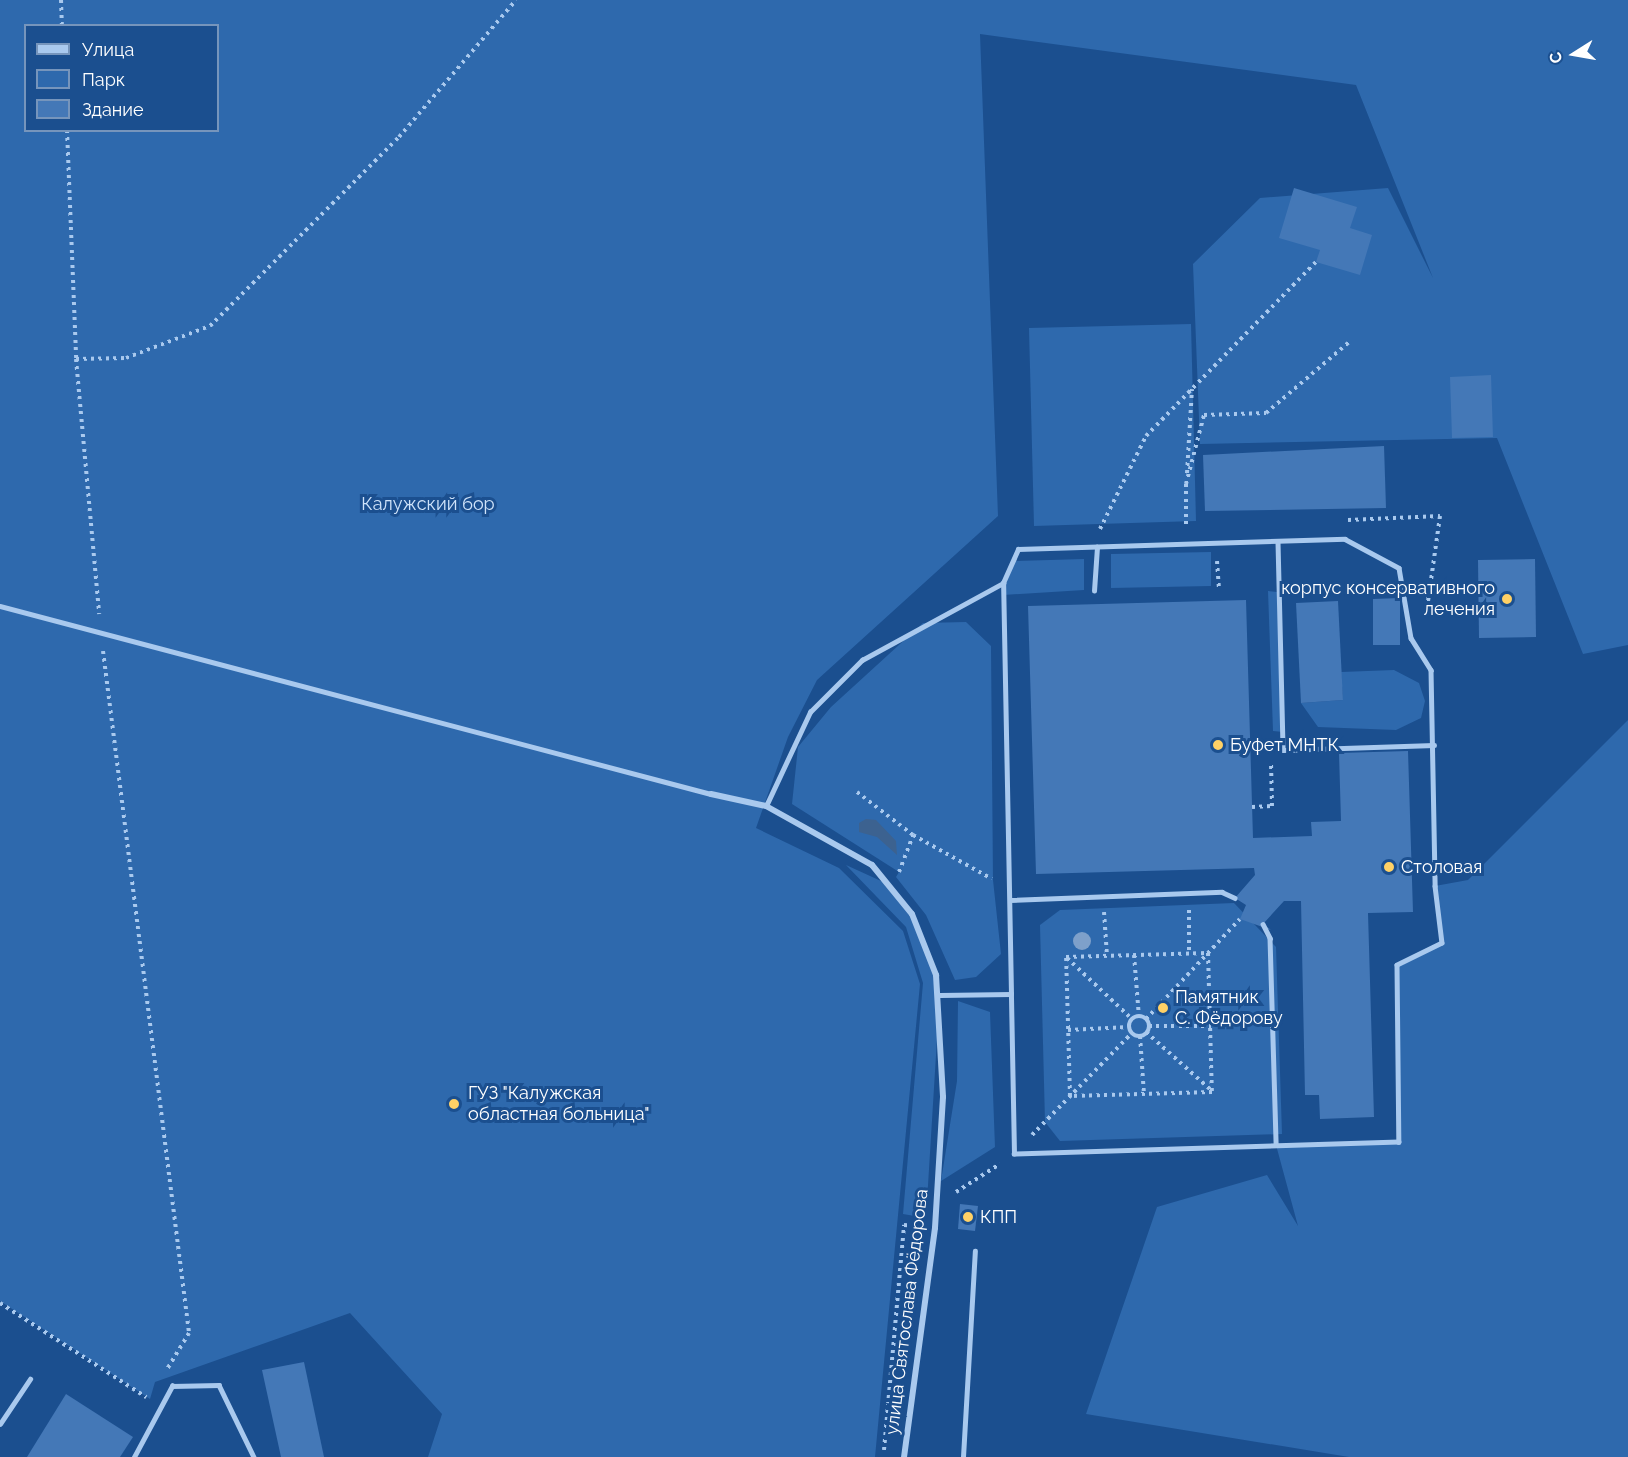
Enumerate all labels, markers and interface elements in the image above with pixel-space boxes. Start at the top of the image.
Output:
legend [24,24,219,132]
north arrow [1544,24,1604,84]
text: Улица [82,39,134,60]
text: С [1545,50,1566,65]
text: Парк [82,69,125,90]
text: Здание [82,99,144,120]
park label: Калужский бор [361,493,495,515]
place label: корпус консервативного лечения [1281,578,1495,620]
marker: корпус консервативного лечения [1500,592,1514,606]
place label: Буфет МНТК [1230,734,1339,756]
marker: Буфет МНТК [1211,738,1225,752]
place label: Столовая [1401,856,1482,878]
marker: Столовая [1382,860,1396,874]
place label: Памятник С. Фёдорову [1175,987,1283,1030]
marker: Памятник С. Фёдорову [1156,1001,1170,1015]
place label: ГУЗ "Калужская областная больница" [468,1083,649,1126]
marker: ГУЗ "Калужская областная больница" [445,1095,463,1113]
street label: улица Святослава Фёдорова [881,1188,933,1436]
place label: КПП [980,1206,1017,1228]
marker: КПП [961,1210,975,1224]

